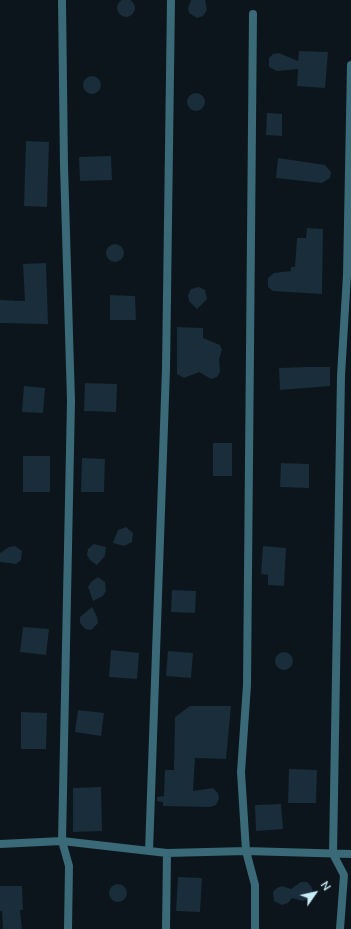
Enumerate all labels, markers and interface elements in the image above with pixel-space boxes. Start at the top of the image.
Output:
north arrow [295,873,335,913]
text: N [317,878,334,894]

